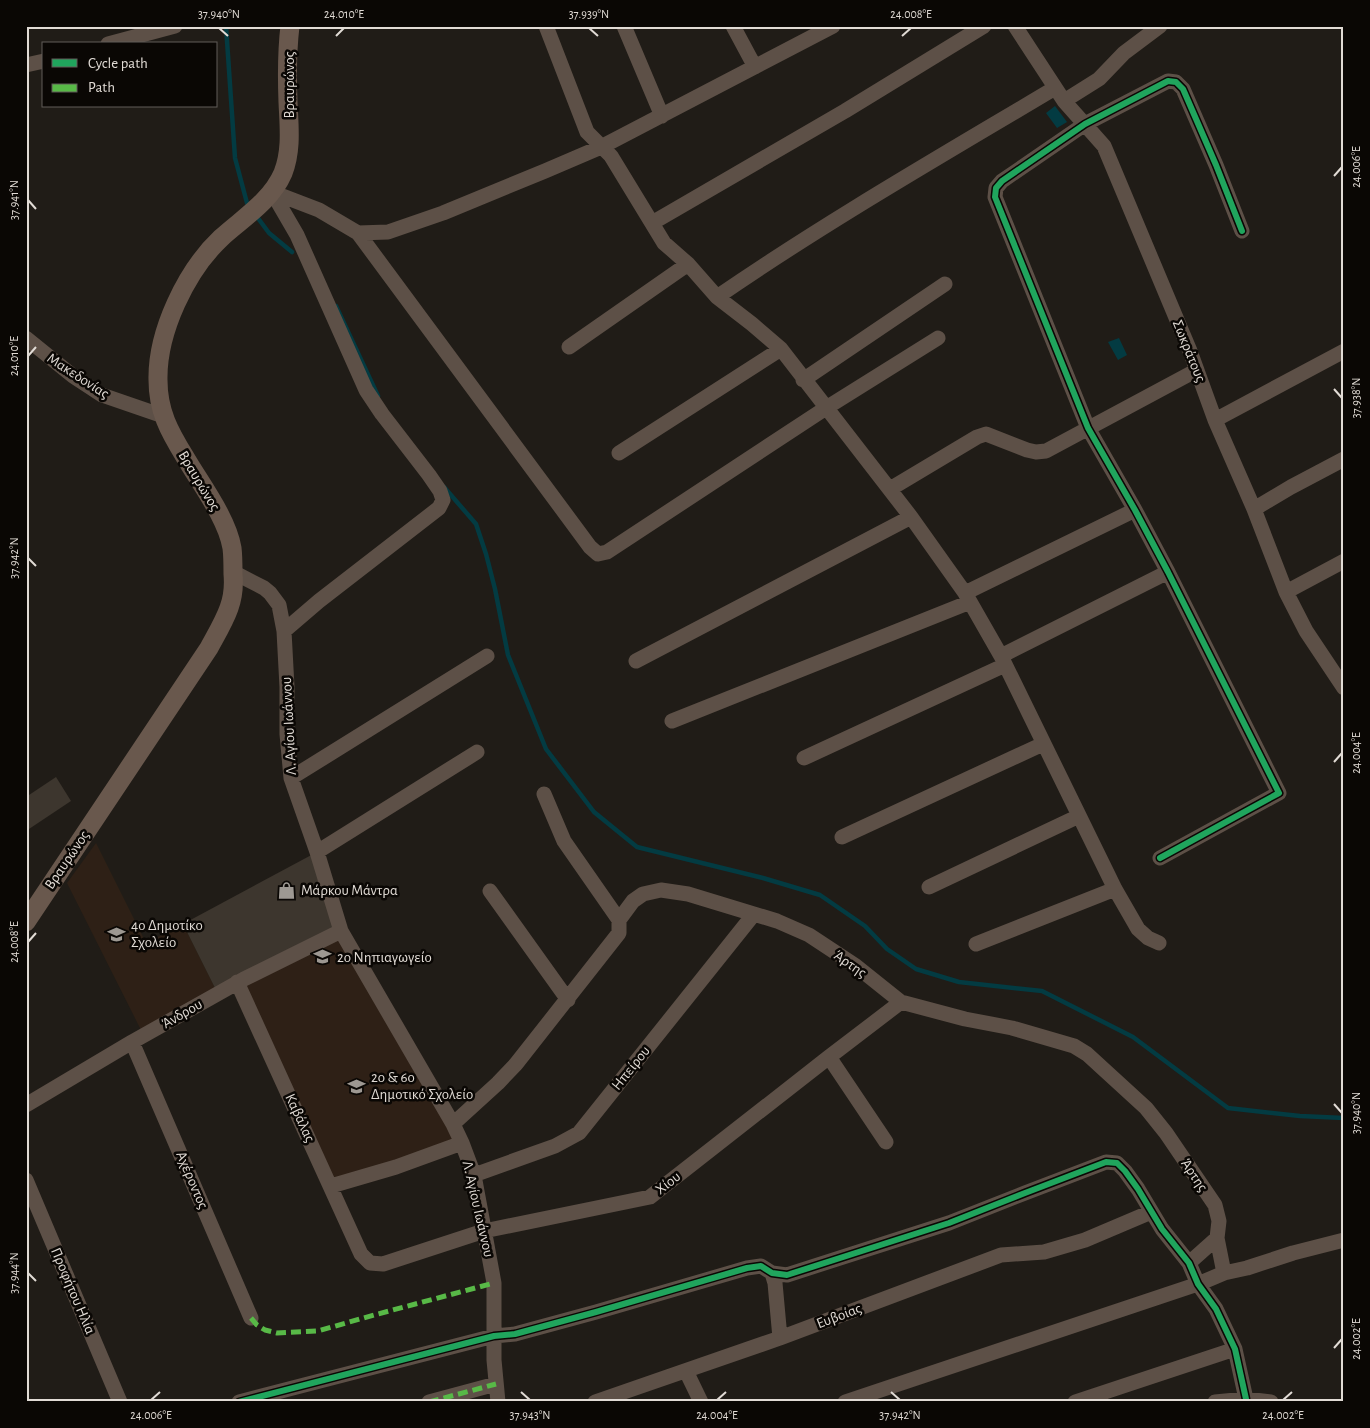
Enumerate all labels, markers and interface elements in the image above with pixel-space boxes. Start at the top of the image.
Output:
text: 37.940°N [198,8,240,20]
text: 24.010°E [324,8,364,20]
text: 37.939°N [569,8,609,20]
text: 24.008°E [890,8,932,20]
legend [42,42,218,108]
street label: Βραυρώνος [282,51,297,118]
text: Cycle path [88,56,148,71]
text: Path [88,80,115,95]
text: 24.006°E [1350,146,1362,188]
text: 37.941°N [8,180,20,220]
street label: Σωκράτους [1170,318,1208,384]
text: 24.010°E [8,336,20,376]
street label: Μακεδονίας [44,351,112,402]
text: 37.938°N [1350,378,1362,418]
street label: Βραυρώνος [175,448,223,514]
text: 37.942°N [8,537,20,579]
street label: Λ. Αγίου Ιωάννου [279,676,299,776]
text: 24.004°E [1350,732,1362,774]
street label: Βραυρώνος [42,828,92,892]
shop icon: Μάρκου Μάντρα [277,880,297,900]
place label: Μάρκου Μάντρα [301,883,398,898]
place label: 4ο Δημοτίκο Σχολείο [131,918,203,950]
text: 24.008°E [8,921,20,963]
school or university icon: 4ο Δημοτίκο Σχολείο [107,924,127,944]
school or university icon: 2ο Νηπιαγωγείο [313,947,333,967]
street label: Άρτης [831,947,869,981]
place label: 2ο Νηπιαγωγείο [337,950,432,965]
street label: Άνδρου [159,996,205,1032]
street label: Ηπείρου [609,1043,653,1093]
place label: 2ο & 6ο Δημοτικό Σχολείο [371,1070,473,1102]
school or university icon: 2ο & 6ο Δημοτικό Σχολείο [347,1076,367,1096]
street label: Καβάλας [282,1091,318,1145]
text: 37.940°N [1350,1092,1362,1134]
street label: Αχέροντος [173,1149,211,1211]
street label: Άρτης [1178,1156,1210,1194]
street label: Λ. Αγίου Ιωάννου [460,1159,496,1259]
street label: Χίου [653,1169,683,1197]
street label: Προφήτου Ηλία [48,1246,98,1337]
text: 37.944°N [8,1252,20,1294]
street label: Ευβοίας [815,1301,864,1331]
text: 24.002°E [1350,1318,1362,1360]
text: 24.006°E [130,1409,172,1421]
text: 37.943°N [510,1409,550,1421]
text: 24.004°E [696,1409,738,1421]
text: 37.942°N [879,1409,921,1421]
text: 24.002°E [1262,1409,1304,1421]

